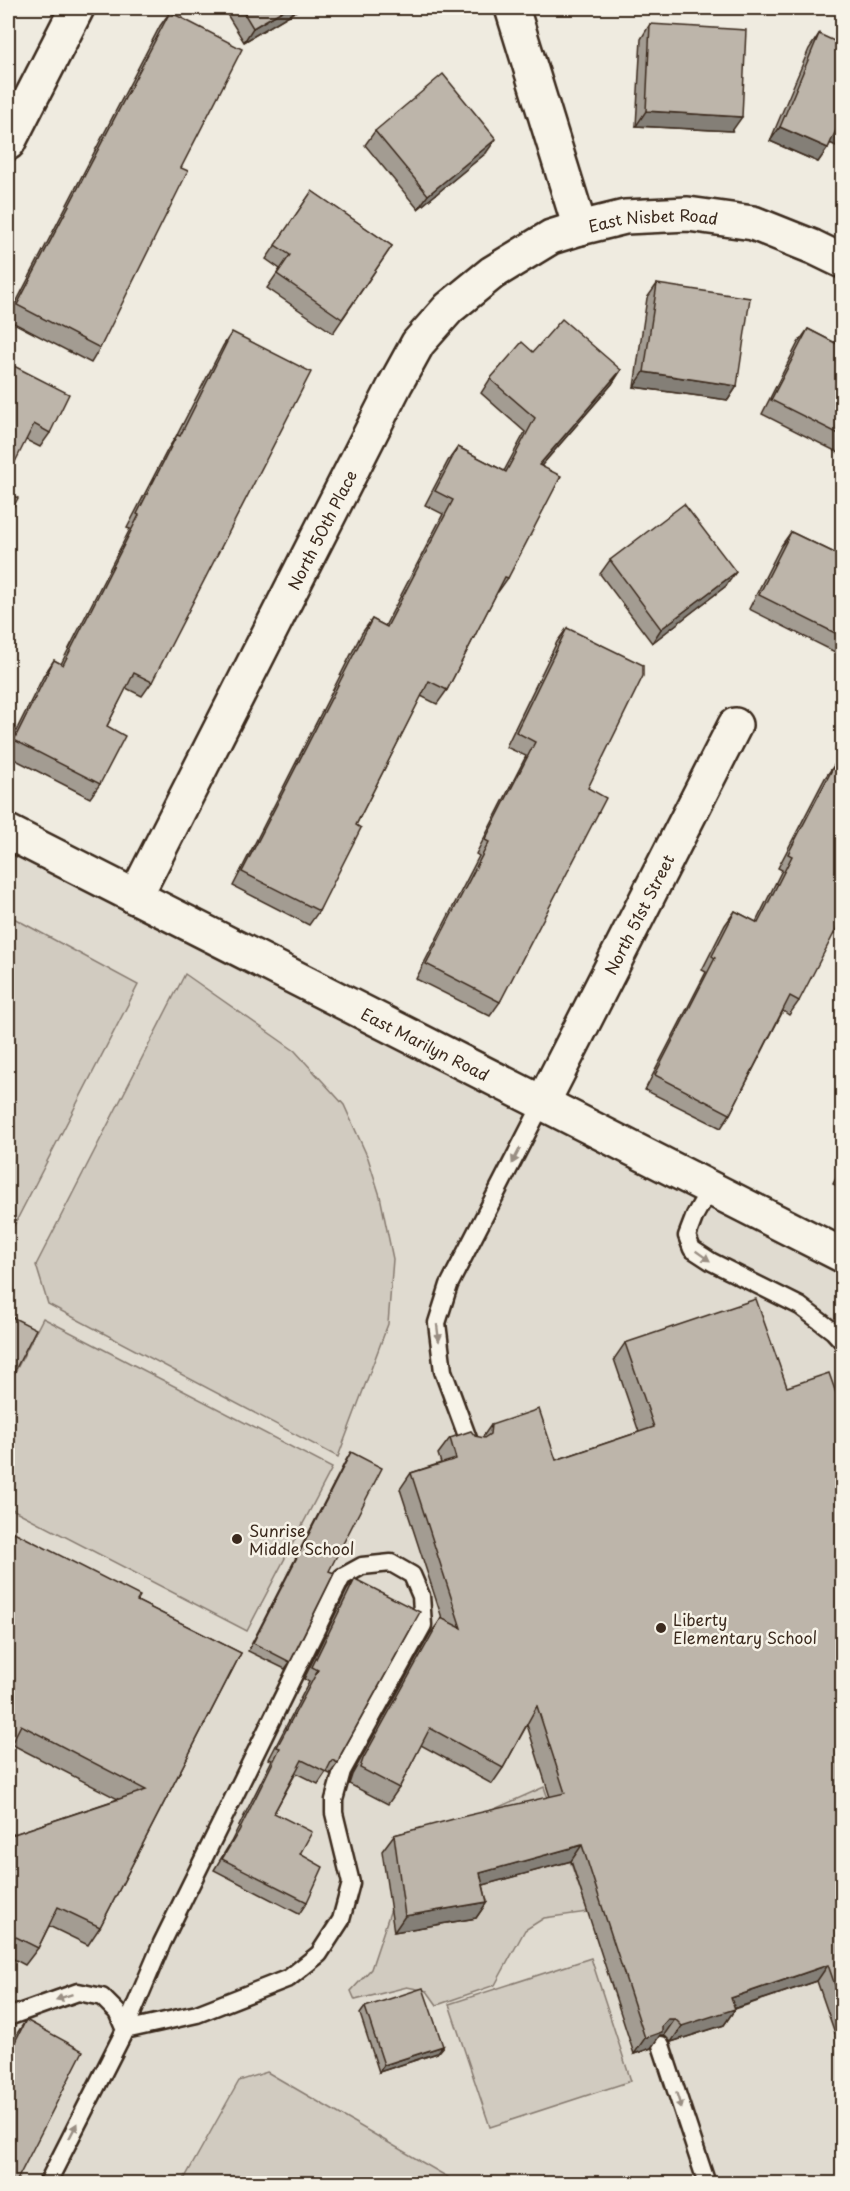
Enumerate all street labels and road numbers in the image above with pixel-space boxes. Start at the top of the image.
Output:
street label: East Nisbet Road [586,202,720,238]
street label: North 50th Place [281,466,362,594]
street label: North 51st Street [598,849,680,979]
street label: East Marilyn Road [357,1001,494,1086]

